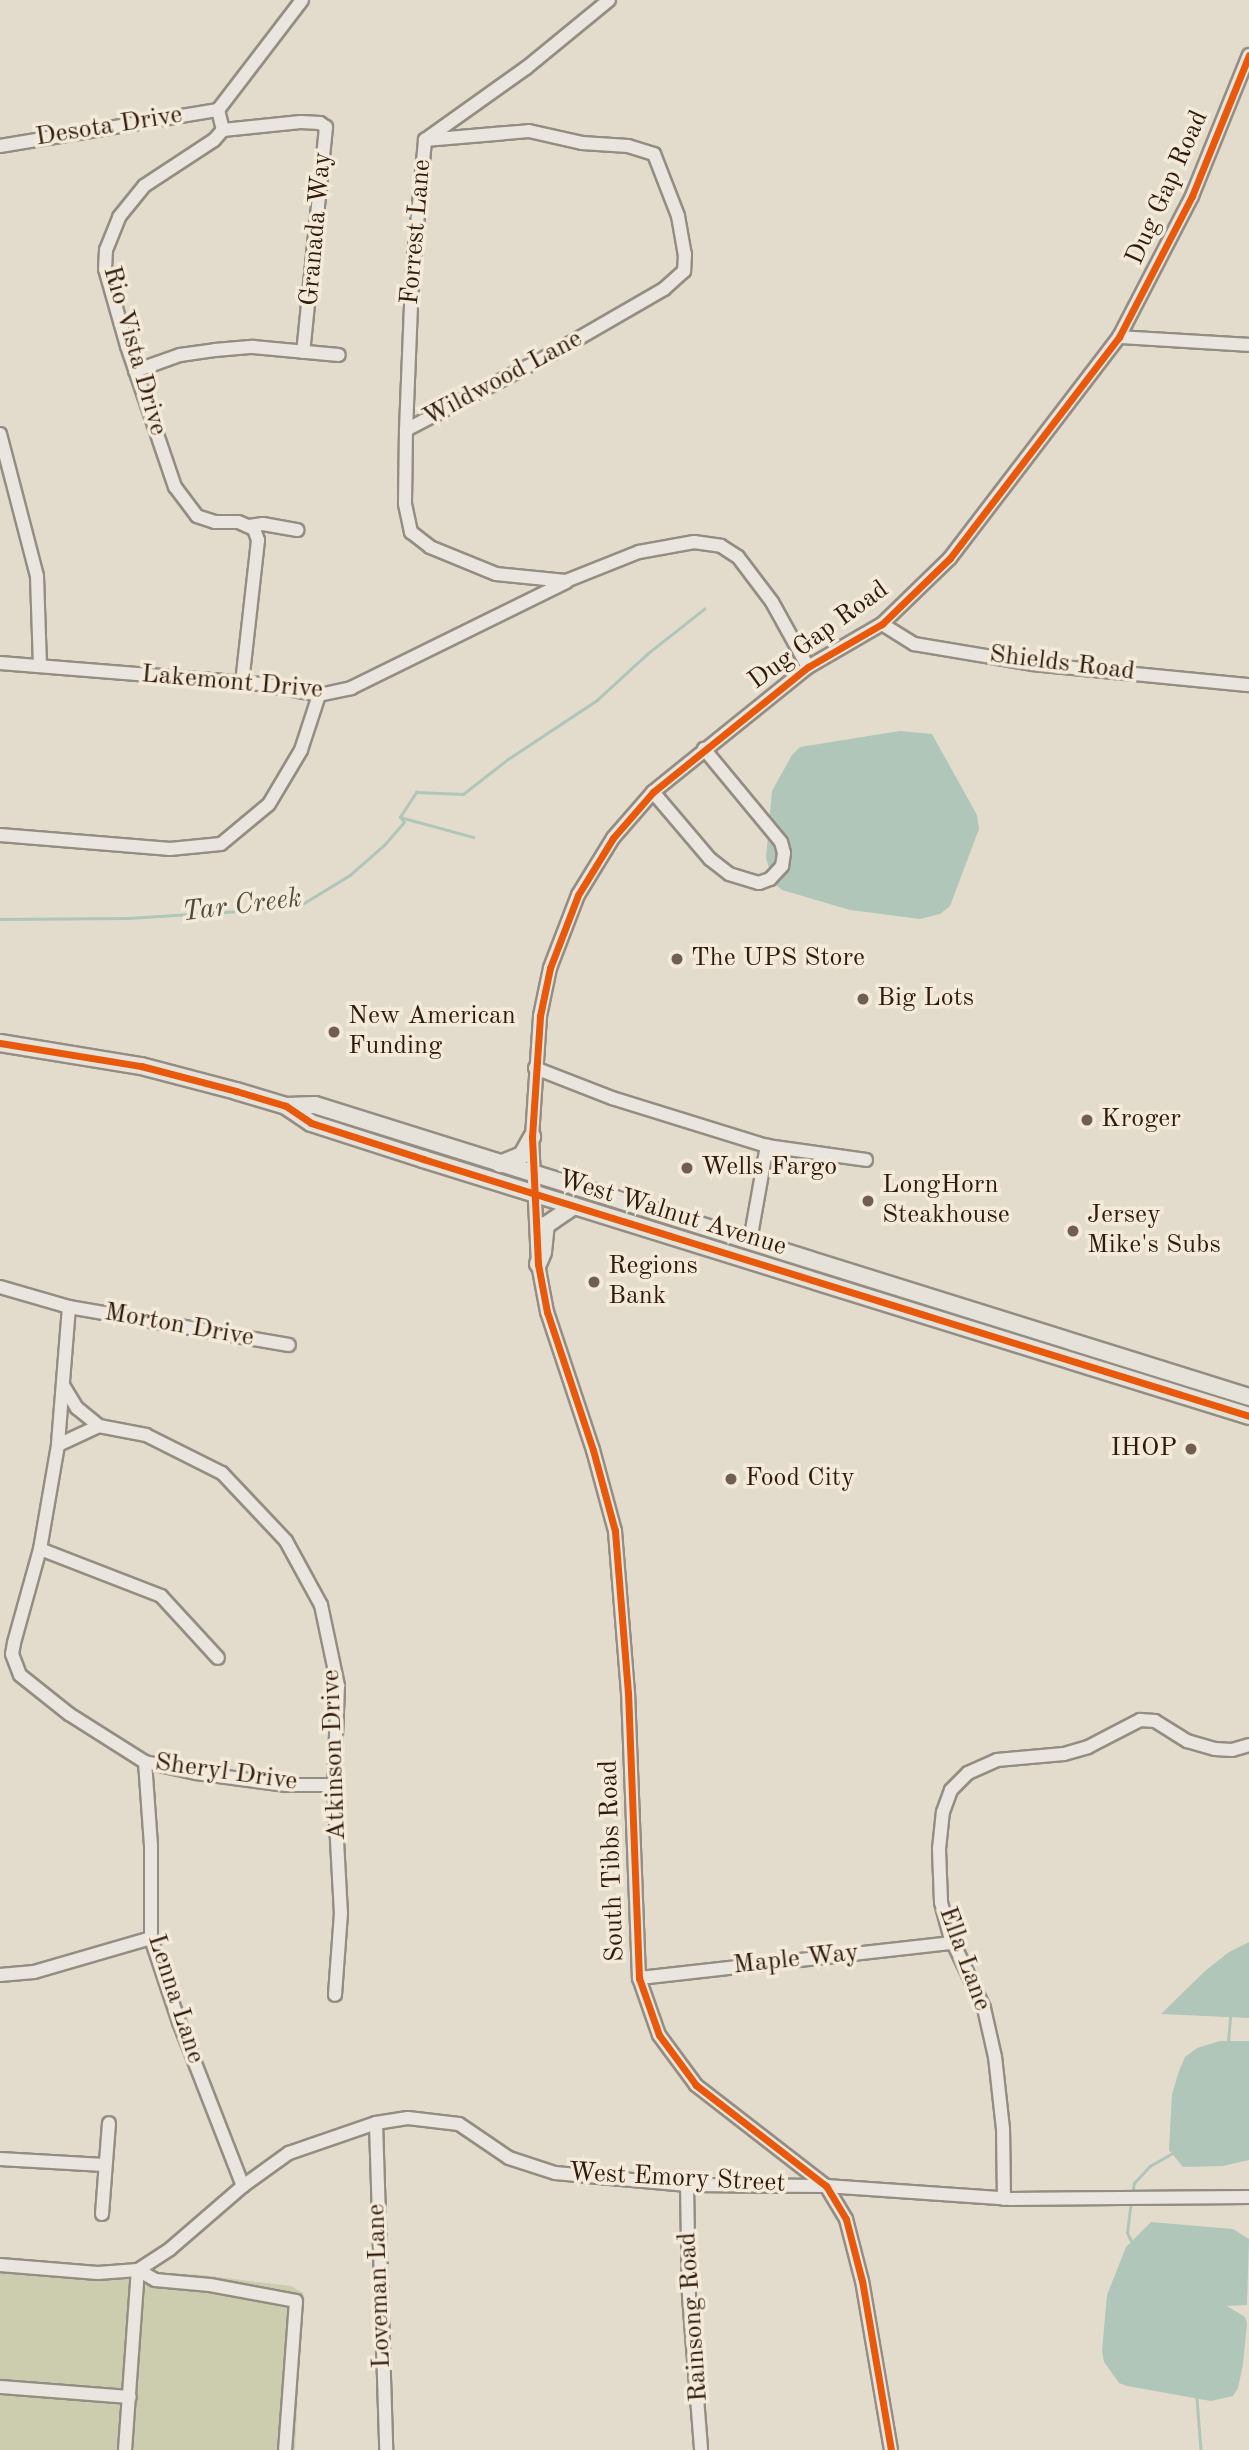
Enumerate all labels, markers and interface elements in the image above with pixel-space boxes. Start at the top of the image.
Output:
street label: Desota Drive [33,100,185,154]
street label: Dug Gap Road [1120,106,1216,270]
street label: Granada Way [295,151,339,307]
street label: Forrest Lane [395,158,439,306]
street label: Rio Vista Drive [95,263,173,439]
street label: Wildwood Lane [418,324,588,434]
street label: Dug Gap Road [743,575,895,697]
street label: Shields Road [987,640,1137,688]
street label: Lakemont Drive [140,660,324,706]
water label: Tar Creek [180,882,304,930]
place label: The UPS Store [691,943,865,975]
marker: The UPS Store [669,951,685,967]
place label: Big Lots [877,983,974,1015]
marker: Big Lots [855,991,871,1007]
place label: New American Funding [348,1001,516,1062]
marker: New American Funding [326,1024,342,1040]
place label: Kroger [1101,1104,1181,1136]
marker: Kroger [1079,1112,1095,1128]
place label: Wells Fargo [701,1152,837,1184]
marker: Wells Fargo [679,1160,695,1176]
street label: West Walnut Avenue [554,1164,790,1264]
place label: LongHorn Steakhouse [882,1170,1010,1232]
marker: LongHorn Steakhouse [860,1193,876,1209]
place label: Jersey Mike's Subs [1087,1200,1221,1262]
marker: Jersey Mike's Subs [1065,1223,1081,1239]
place label: Regions Bank [608,1251,698,1312]
marker: Regions Bank [586,1274,602,1290]
street label: Morton Drive [102,1298,256,1354]
place label: IHOP [1110,1433,1177,1465]
marker: IHOP [1183,1441,1199,1457]
place label: Food City [745,1463,855,1495]
marker: Food City [723,1471,739,1487]
street label: Atkinson Drive [316,1669,354,1841]
street label: Sheryl Drive [153,1748,299,1798]
street label: South Tibbs Road [594,1759,632,1963]
street label: Ella Lane [931,1903,997,2015]
street label: Lenna Lane [139,1931,211,2067]
street label: Maple Way [732,1938,860,1982]
street label: West Emory Street [568,2158,786,2200]
street label: Loveman Lane [362,2203,398,2369]
street label: Rainsong Road [673,2231,715,2403]

